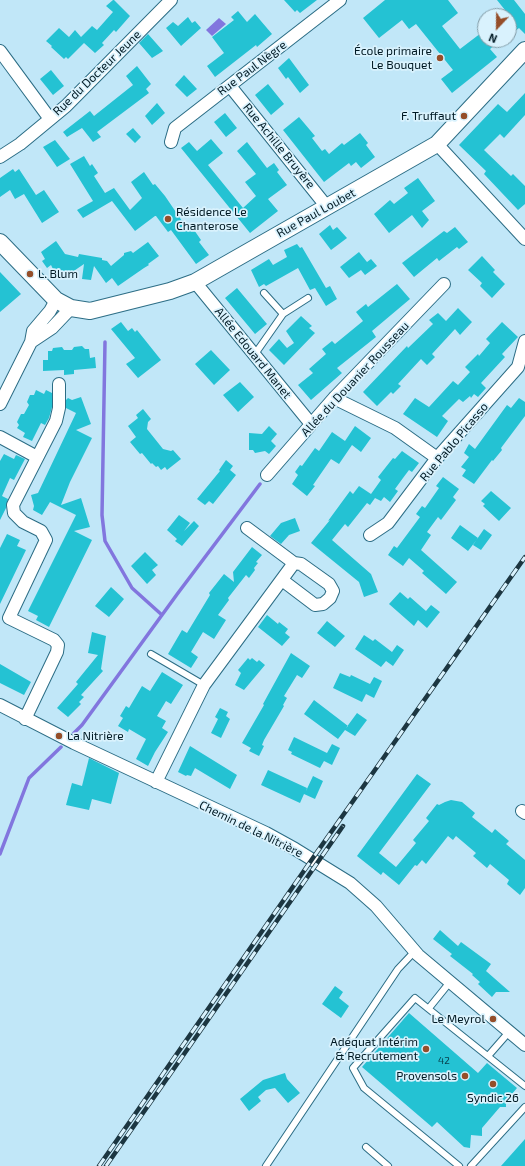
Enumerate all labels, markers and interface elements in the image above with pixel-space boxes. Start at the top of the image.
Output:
north arrow [477,8,517,48]
street label: Rue du Docteur Jeune [50,27,144,119]
text: N [487,31,499,46]
street label: Rue Paul Nègre [215,37,289,99]
place label: École primaire Le Bouquet [354,44,432,72]
marker: École primaire Le Bouquet [435,53,445,63]
street label: Rue Achille Bruyère [240,100,318,192]
place label: F. Truffaut [401,109,456,123]
marker: F. Truffaut [459,111,469,121]
street label: Rue Paul Loubet [274,185,358,241]
place label: Résidence Le Chanterose [176,205,247,233]
marker: Résidence Le Chanterose [163,214,173,224]
place label: L. Blum [38,267,78,281]
marker: L. Blum [25,269,35,279]
street label: Allée Edouard Manet [212,304,294,402]
street label: Allée du Douanier Rousseau [298,319,412,439]
street label: Rue Pablo Picasso [417,400,491,484]
place label: La Nitrière [67,729,124,743]
marker: La Nitrière [54,731,64,741]
street label: Chemin de la Nitrière [197,798,305,860]
place label: Le Meyrol [431,1012,485,1026]
marker: Le Meyrol [488,1014,498,1024]
place label: Adéquat Intérim & Recrutement [330,1035,418,1063]
marker: Adéquat Intérim & Recrutement [421,1044,431,1054]
house number: 42 [438,1055,450,1067]
place label: Provensols [396,1069,457,1083]
marker: Provensols [460,1071,470,1081]
marker: Syndic 26 [488,1079,498,1089]
place label: Syndic 26 [467,1091,519,1105]

